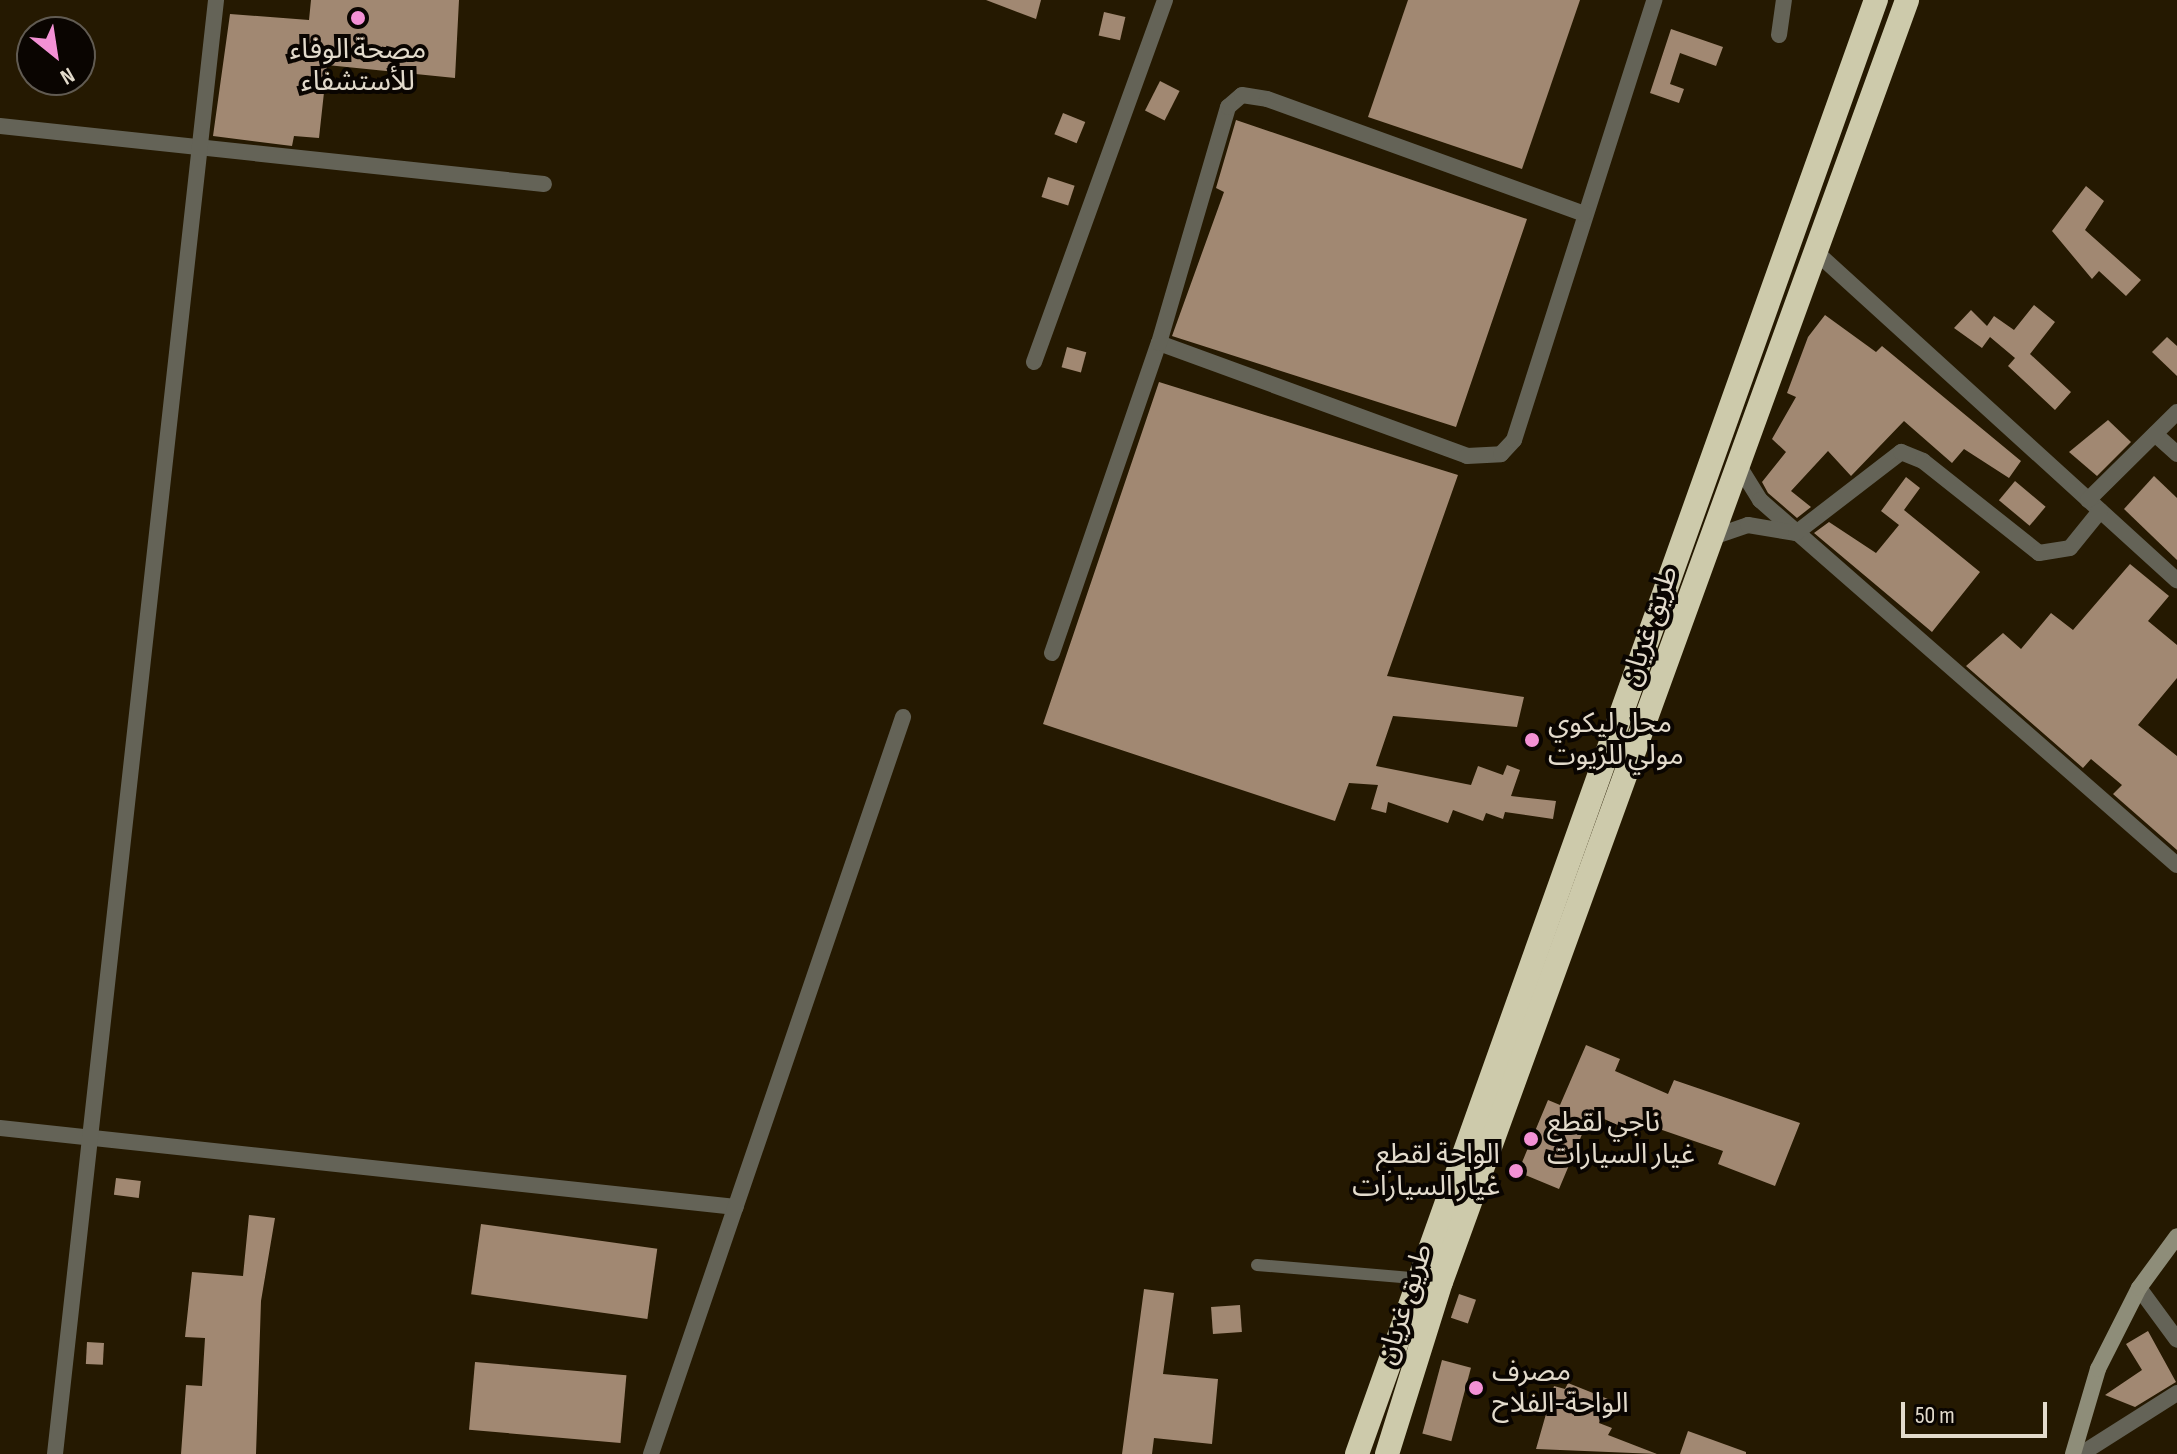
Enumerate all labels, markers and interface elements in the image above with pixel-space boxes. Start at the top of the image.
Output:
marker: مصحة الوفاء للأستشفاء [347,7,369,29]
north arrow [16,16,96,96]
place label: مصحة الوفاء للأستشفاء [290,33,426,99]
text: N [55,61,79,90]
street label: طريق غريان [1614,562,1686,690]
place label: محل ليكوي مولي للزيوت [1548,707,1684,773]
marker: محل ليكوي مولي للزيوت [1523,731,1541,749]
place label: ناجي لقطع غيار السيارات [1547,1106,1695,1172]
marker: ناجي لقطع غيار السيارات [1522,1130,1540,1148]
place label: الواحة لقطع غيار السيارات [1352,1138,1500,1204]
marker: الواحة لقطع غيار السيارات [1507,1162,1525,1180]
street label: طريق غريان [1370,1240,1440,1368]
place label: مصرف الواحة-الفلاح [1492,1355,1629,1421]
marker: مصرف الواحة-الفلاح [1467,1379,1485,1397]
scale bar [1905,1386,2051,1436]
text: 50 m [1915,1401,1955,1430]

